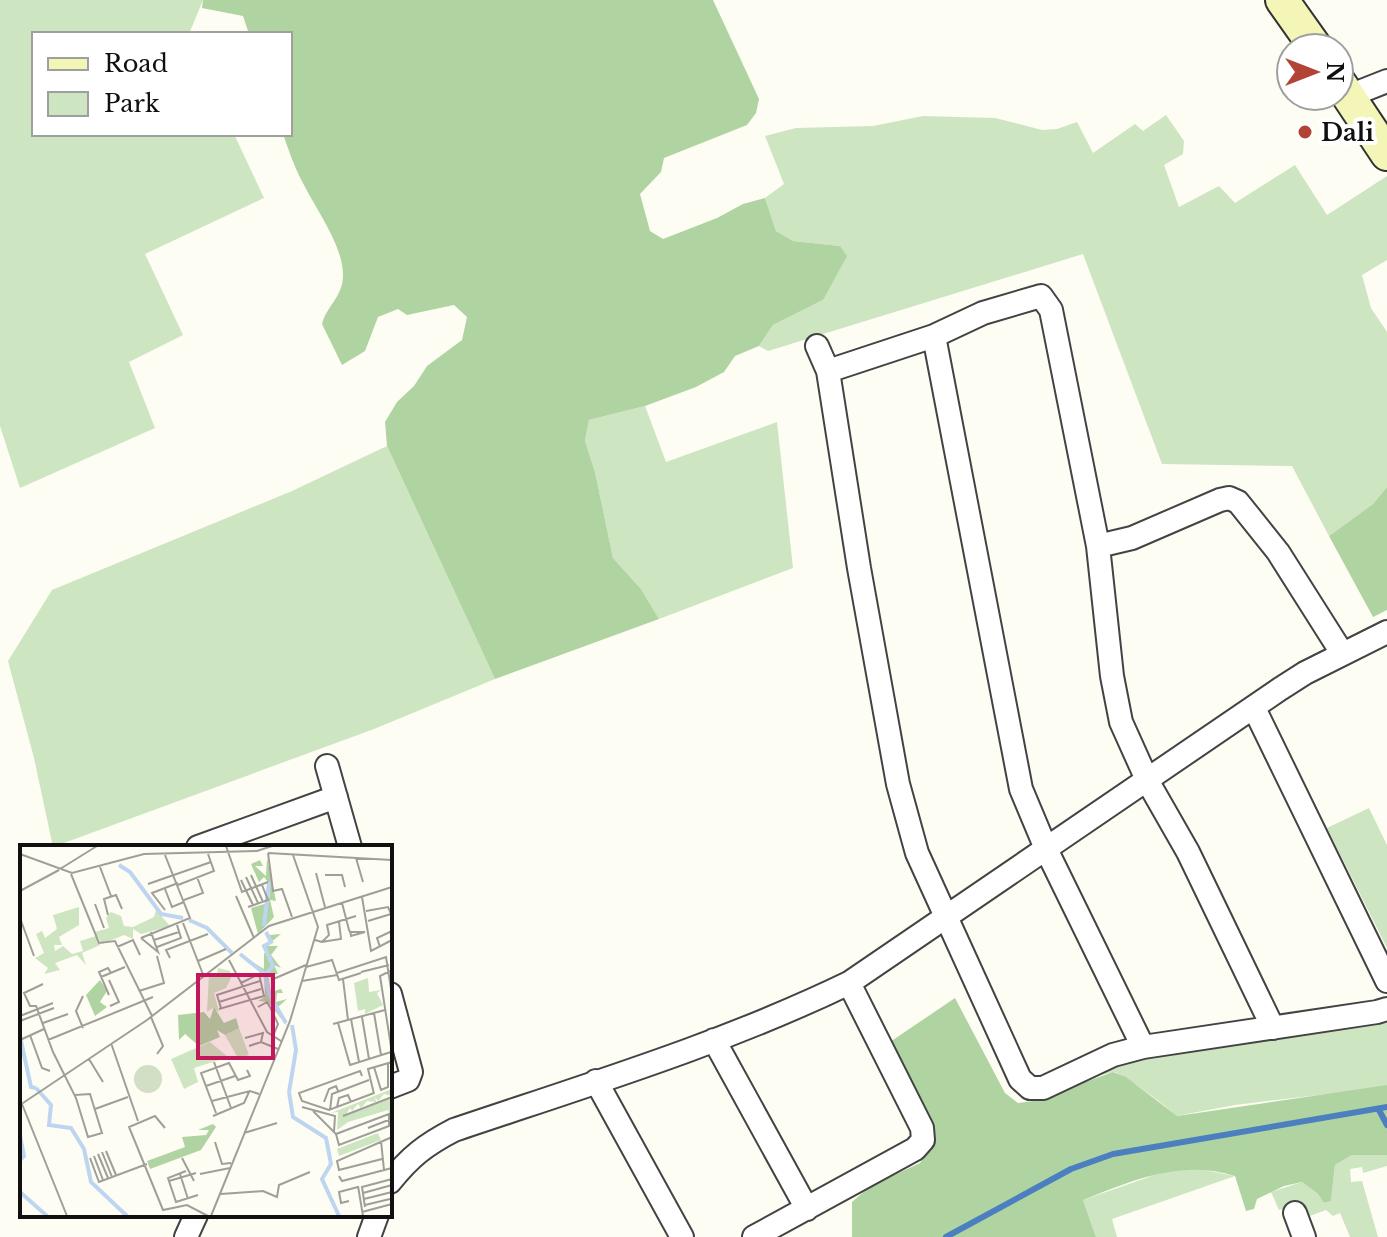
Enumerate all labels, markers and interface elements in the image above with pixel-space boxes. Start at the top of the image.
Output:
legend [32,32,292,136]
north arrow [1275,32,1355,112]
text: Road [104,49,168,78]
text: N [1321,62,1348,83]
text: Park [104,89,160,118]
place label: Dali [1321,118,1374,147]
marker: Dali [1296,123,1314,141]
inset map [20,845,392,1217]

